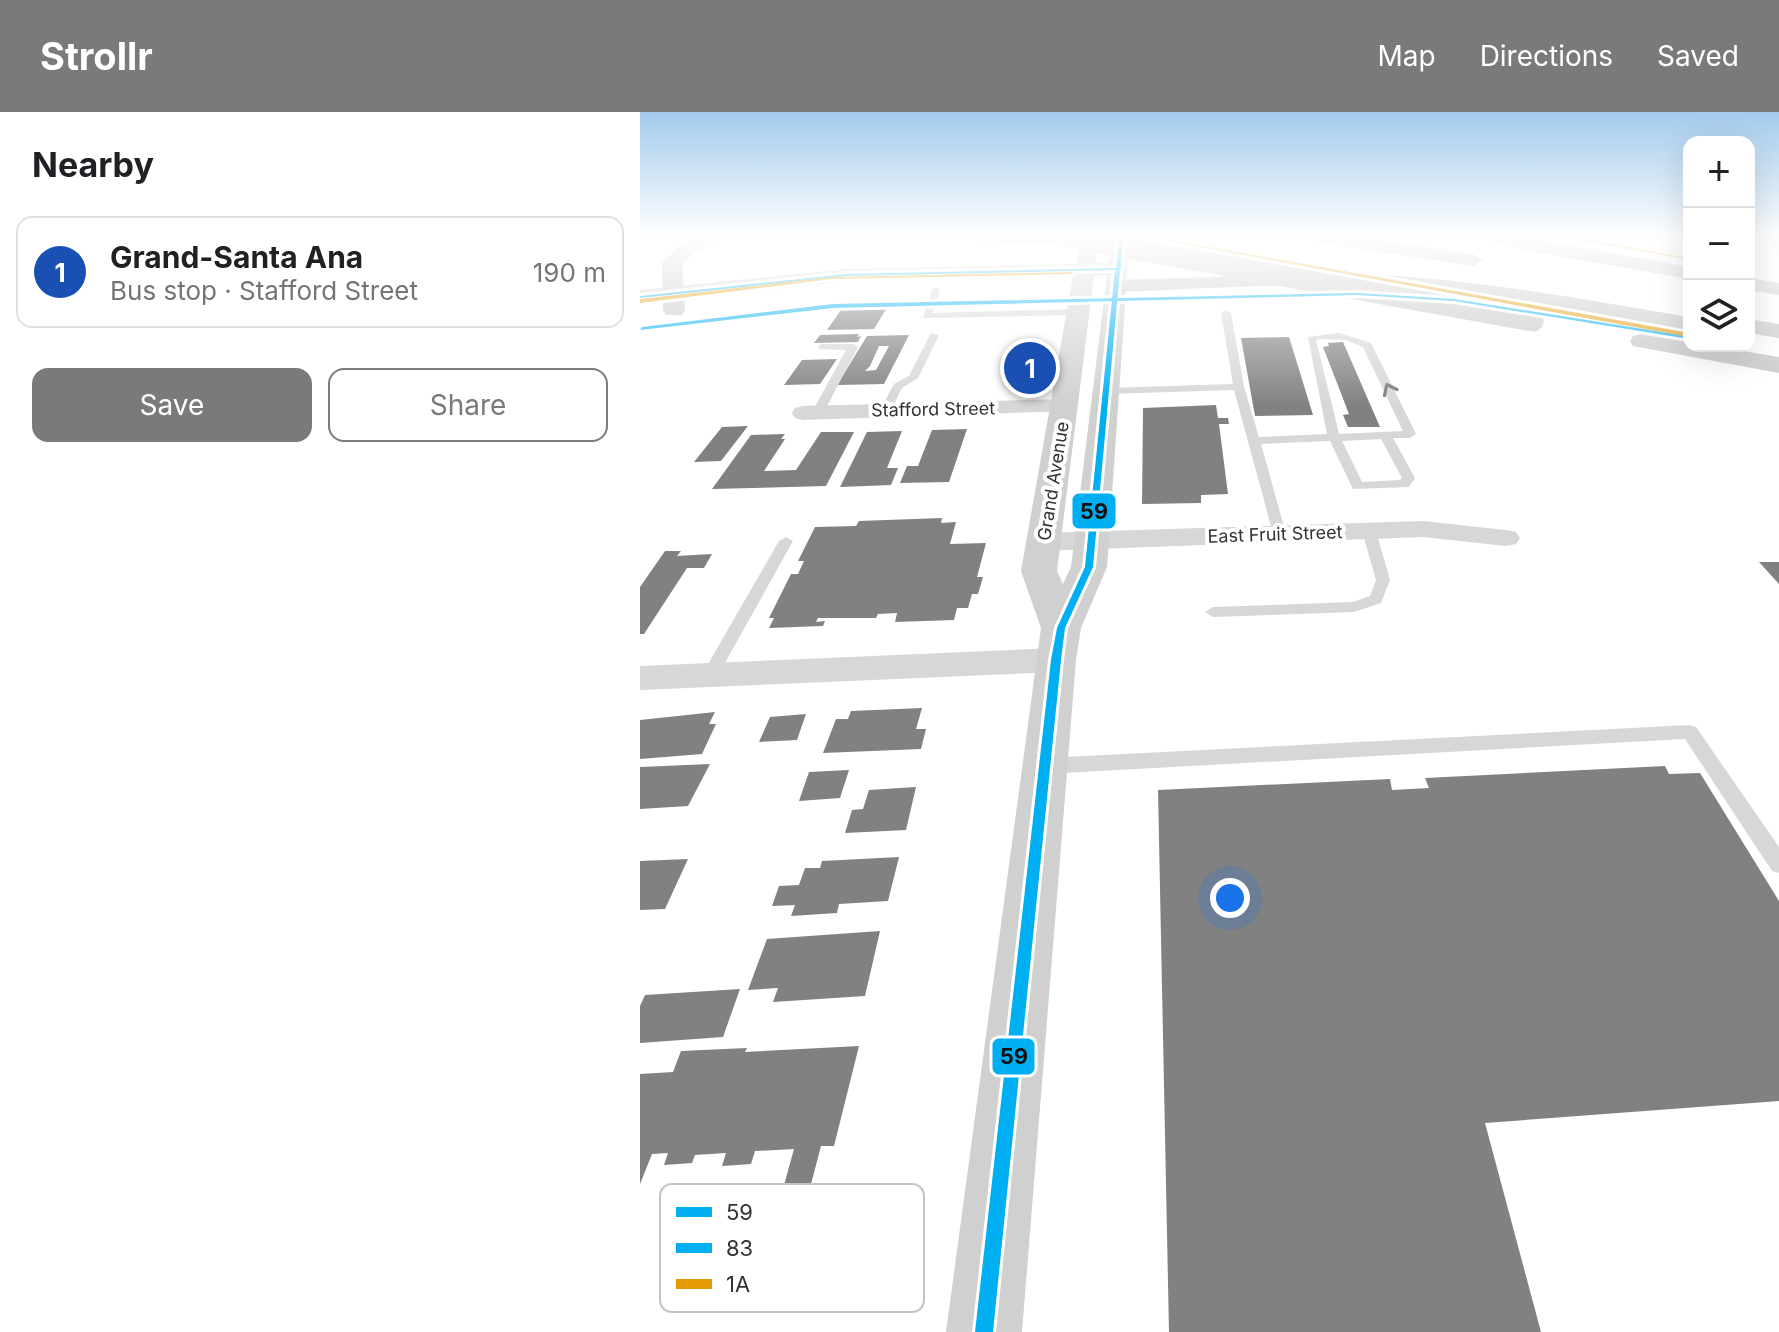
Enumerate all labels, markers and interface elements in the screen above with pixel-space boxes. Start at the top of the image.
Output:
text: Strollr [40,33,153,79]
text: Map [1377,39,1436,73]
text: Directions [1480,39,1613,73]
text: Saved [1657,39,1739,73]
map controls [1683,136,1755,352]
button: + [1683,136,1755,208]
text: Nearby [32,144,154,185]
button: − [1683,208,1755,280]
text: Grand-Santa Ana [110,239,363,275]
text: 1 [54,257,66,288]
text: 190 m [533,257,606,288]
text: Bus stop · Stafford Street [110,275,418,306]
button: layers [1683,280,1755,352]
pin: 1 [1004,338,1056,398]
button: Save [32,368,312,442]
button: Share [328,368,608,442]
one-way arrow [1383,383,1399,398]
street label: Stafford Street [871,397,995,421]
street label: Grand Avenue [1033,420,1073,542]
line badge: 59 [1071,492,1117,530]
text: 59 [1080,498,1108,524]
street label: East Fruit Street [1207,521,1343,547]
your location [1210,878,1250,918]
line badge: 59 [991,1037,1036,1076]
text: 59 [1000,1043,1028,1069]
legend [660,1184,924,1312]
text: 59 [726,1199,753,1225]
text: 83 [726,1235,753,1261]
text: 1A [726,1271,750,1297]

